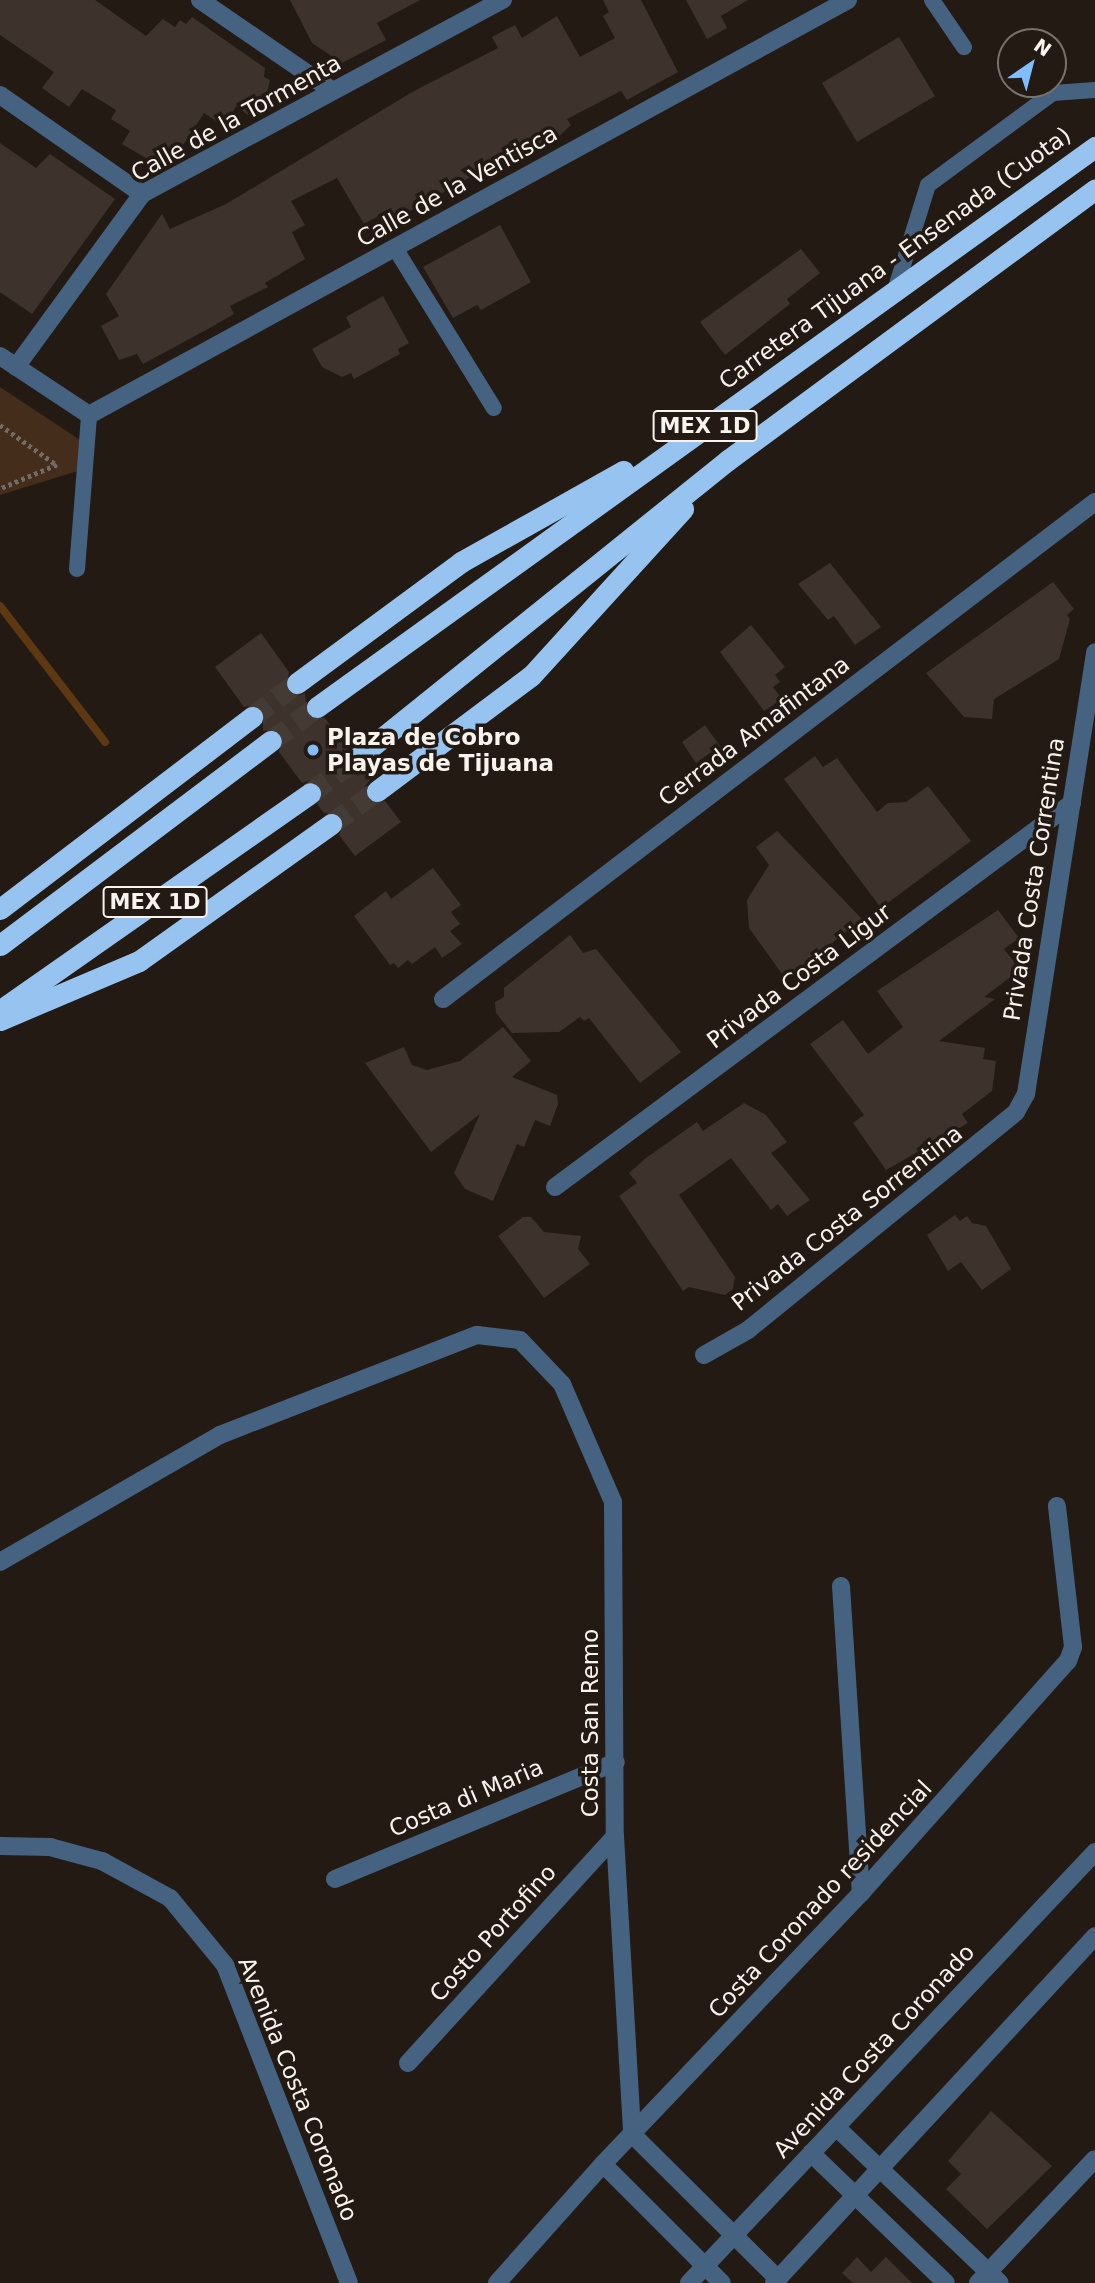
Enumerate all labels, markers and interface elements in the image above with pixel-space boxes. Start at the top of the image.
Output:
north arrow [997,28,1067,98]
text: N [1030,34,1056,61]
street label: Calle de la Tormenta [126,49,346,187]
street label: Calle de la Ventisca [352,119,562,253]
street label: Carretera Tijuana - Ensenada (Cuota) [714,121,1076,395]
road number: MEX 1D [652,408,758,444]
street label: Cerrada Amafintana [653,650,855,812]
place label: Plaza de Cobro Playas de Tijuana [327,723,554,777]
street label: Privada Costa Correntina [998,735,1070,1023]
marker: Plaza de Cobro Playas de Tijuana [305,742,321,758]
road number: MEX 1D [102,884,208,920]
street label: Privada Costa Ligur [701,898,897,1054]
street label: Privada Costa Sorrentina [726,1119,968,1317]
street label: Costa San Remo [576,1629,604,1817]
street label: Costa di Maria [385,1753,547,1843]
street label: Costa Coronado residencial [703,1775,937,2023]
street label: Costo Portofino [424,1859,562,2007]
street label: Avenida Costa Coronado [768,1938,980,2164]
street label: Avenida Costa Coronado [232,1953,364,2225]

